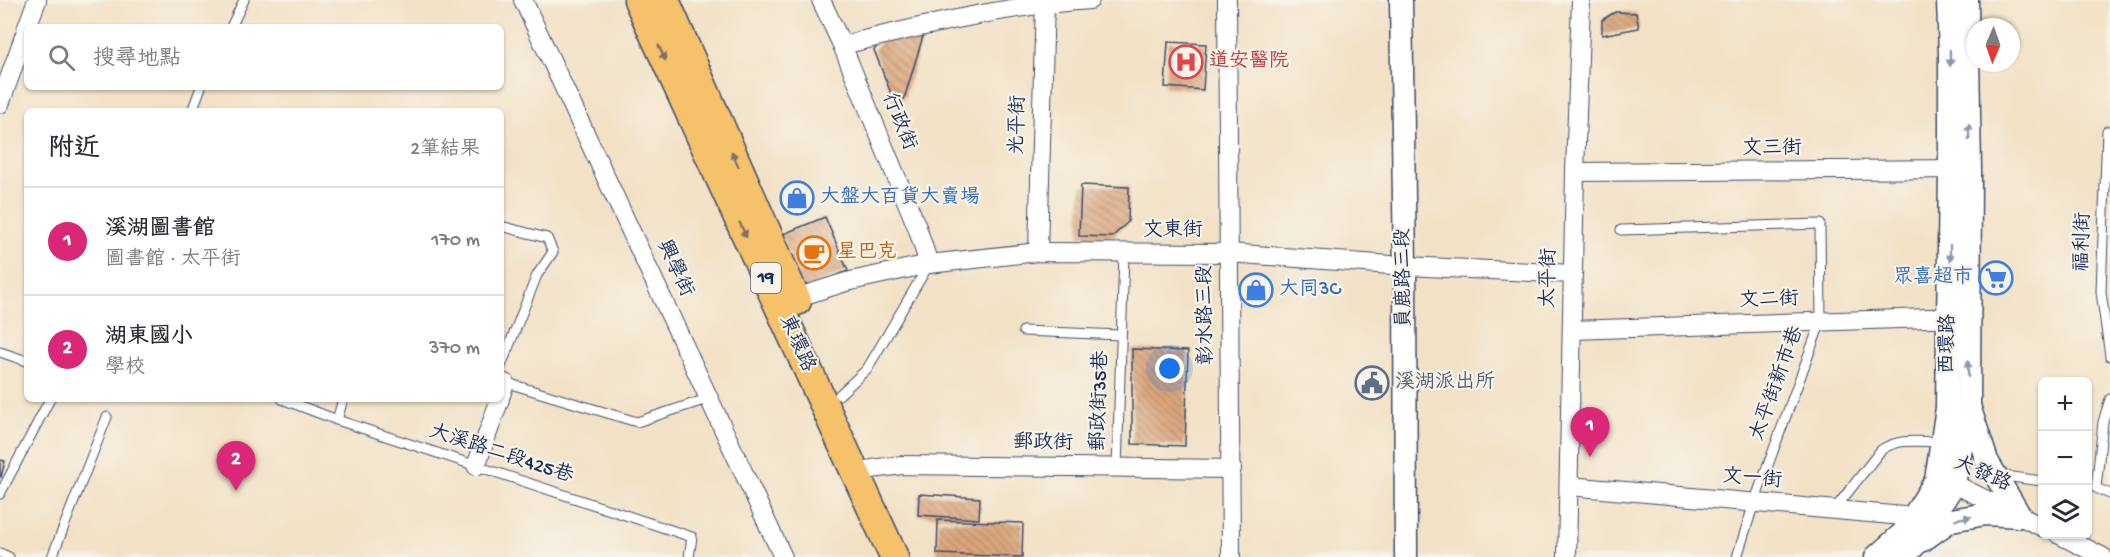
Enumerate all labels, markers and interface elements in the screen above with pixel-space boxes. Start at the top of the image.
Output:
north arrow [1966,18,2020,72]
search box [24,24,504,90]
icon: search [45,41,78,74]
hospital icon: 道安醫院 [1168,44,1204,80]
one-way arrow [657,45,667,63]
text: 搜尋地點 [93,47,181,73]
place label: 道安醫院 [1209,49,1289,74]
one-way arrow [1945,49,1955,68]
street label: 行政街 [876,90,921,154]
street label: 光平街 [1005,95,1032,155]
one-way arrow [1964,122,1974,141]
text: 附近 [48,135,100,166]
street label: 文三街 [1742,137,1802,161]
text: 2筆結果 [410,139,480,162]
one-way arrow [730,150,739,168]
shop icon: 大盤大百貨大賣場 [779,180,815,216]
place label: 大盤大百貨大賣場 [820,185,980,210]
street label: 福利街 [2069,212,2097,272]
text: 溪湖圖書館 [105,217,215,243]
street label: 文東街 [1143,218,1203,243]
one-way arrow [739,222,748,239]
street label: 員鹿路三段 [1391,228,1417,328]
text: 1 [63,230,72,253]
text: 170 m [431,230,480,253]
cafe icon: 星巴克 [796,235,832,271]
street label: 興學街 [651,236,699,301]
place label: 星巴克 [837,240,897,265]
one-way arrow [1945,244,1955,263]
street label: 太平街 [1537,248,1562,308]
text: 圖書館 · 太平街 [105,249,241,272]
supermarket icon: 眾喜超市 [1978,260,2014,296]
road number: 19 [751,263,781,293]
street label: 彰水路三段 [1193,265,1219,365]
place label: 眾喜超市 [1893,265,1973,290]
shop icon: 大同3C [1238,272,1274,308]
place label: 大同3C [1279,278,1341,302]
street label: 文二街 [1739,287,1799,314]
street label: 東環路 [773,311,821,377]
street label: 西環路 [1935,313,1961,374]
street label: 太平街新市巷 [1745,322,1810,444]
text: 湖東國小 [105,325,193,351]
text: 2 [63,338,72,361]
text: 370 m [429,338,480,361]
street label: 郵政街35巷 [1086,349,1114,452]
your location [1155,354,1184,383]
text: 學校 [105,357,145,380]
one-way arrow [1963,359,1973,378]
public building icon: 溪湖派出所 [1354,365,1390,401]
place label: 溪湖派出所 [1395,370,1495,395]
map controls [2038,377,2092,539]
button: + [2038,377,2092,431]
pin: 1 [1570,408,1610,457]
street label: 大溪路二段425巷 [426,419,577,489]
street label: 郵政街 [1013,431,1073,456]
button: − [2038,431,2092,485]
pin: 2 [216,442,256,491]
street label: 大發路 [1950,451,2016,498]
street label: 文一街 [1721,465,1783,494]
button: layers [2038,485,2092,539]
one-way arrow [1954,513,1973,522]

